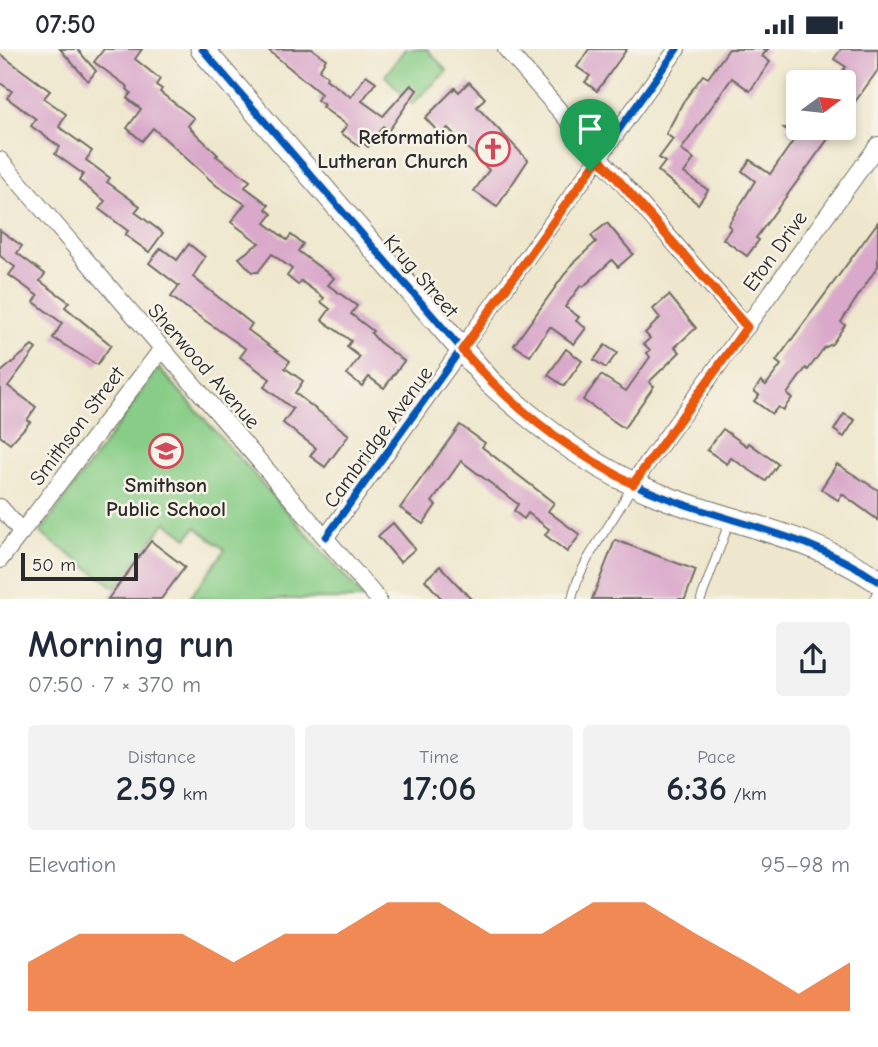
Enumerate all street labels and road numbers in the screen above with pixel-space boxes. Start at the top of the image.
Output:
street label: Eton Drive [738,206,812,296]
street label: Krug Street [379,230,464,323]
street label: Sherwood Avenue [143,298,265,434]
street label: Smithson Street [25,361,130,490]
street label: Cambridge Avenue [319,362,437,512]

